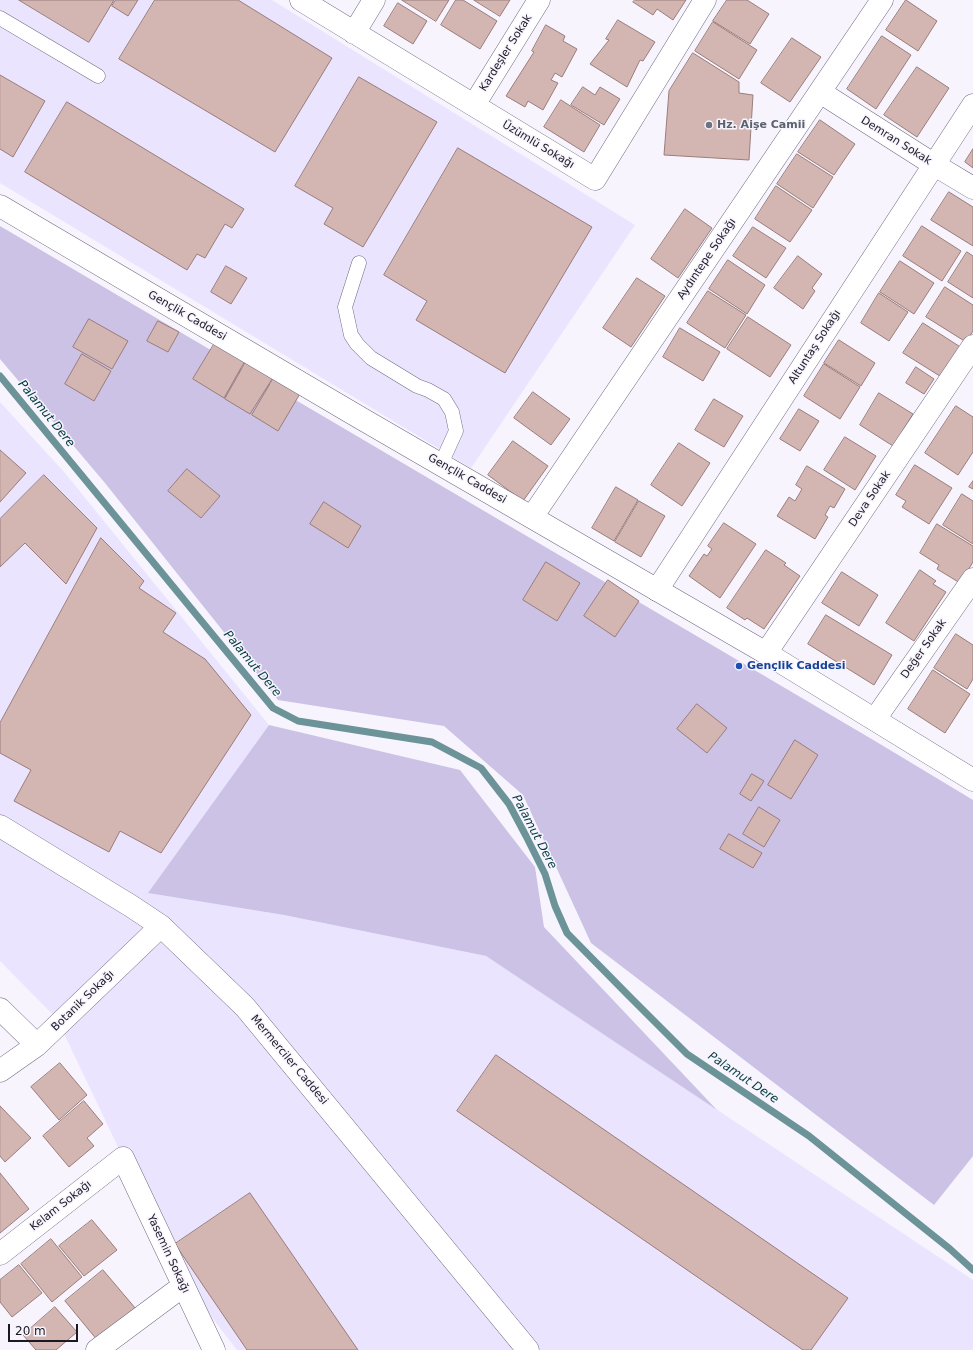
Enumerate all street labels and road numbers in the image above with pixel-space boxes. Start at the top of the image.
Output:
street label: Kardeşler Sokak [477,12,535,94]
street label: Demran Sokak [858,114,934,168]
street label: Üzümlü Sokağı [500,118,576,172]
street label: Aydıntepe Sokağı [675,216,739,302]
street label: Gençlik Caddesi [145,288,229,344]
street label: Altuntaş Sokağı [786,307,844,387]
street label: Gençlik Caddesi [425,451,509,507]
street label: Deva Sokak [846,468,894,530]
street label: Değer Sokak [899,617,949,681]
street label: Botanik Sokağı [49,968,117,1034]
street label: Mermerciler Caddesi [248,1012,330,1108]
street label: Kelam Sokağı [28,1178,94,1234]
street label: Yasemin Sokağı [144,1213,192,1295]

